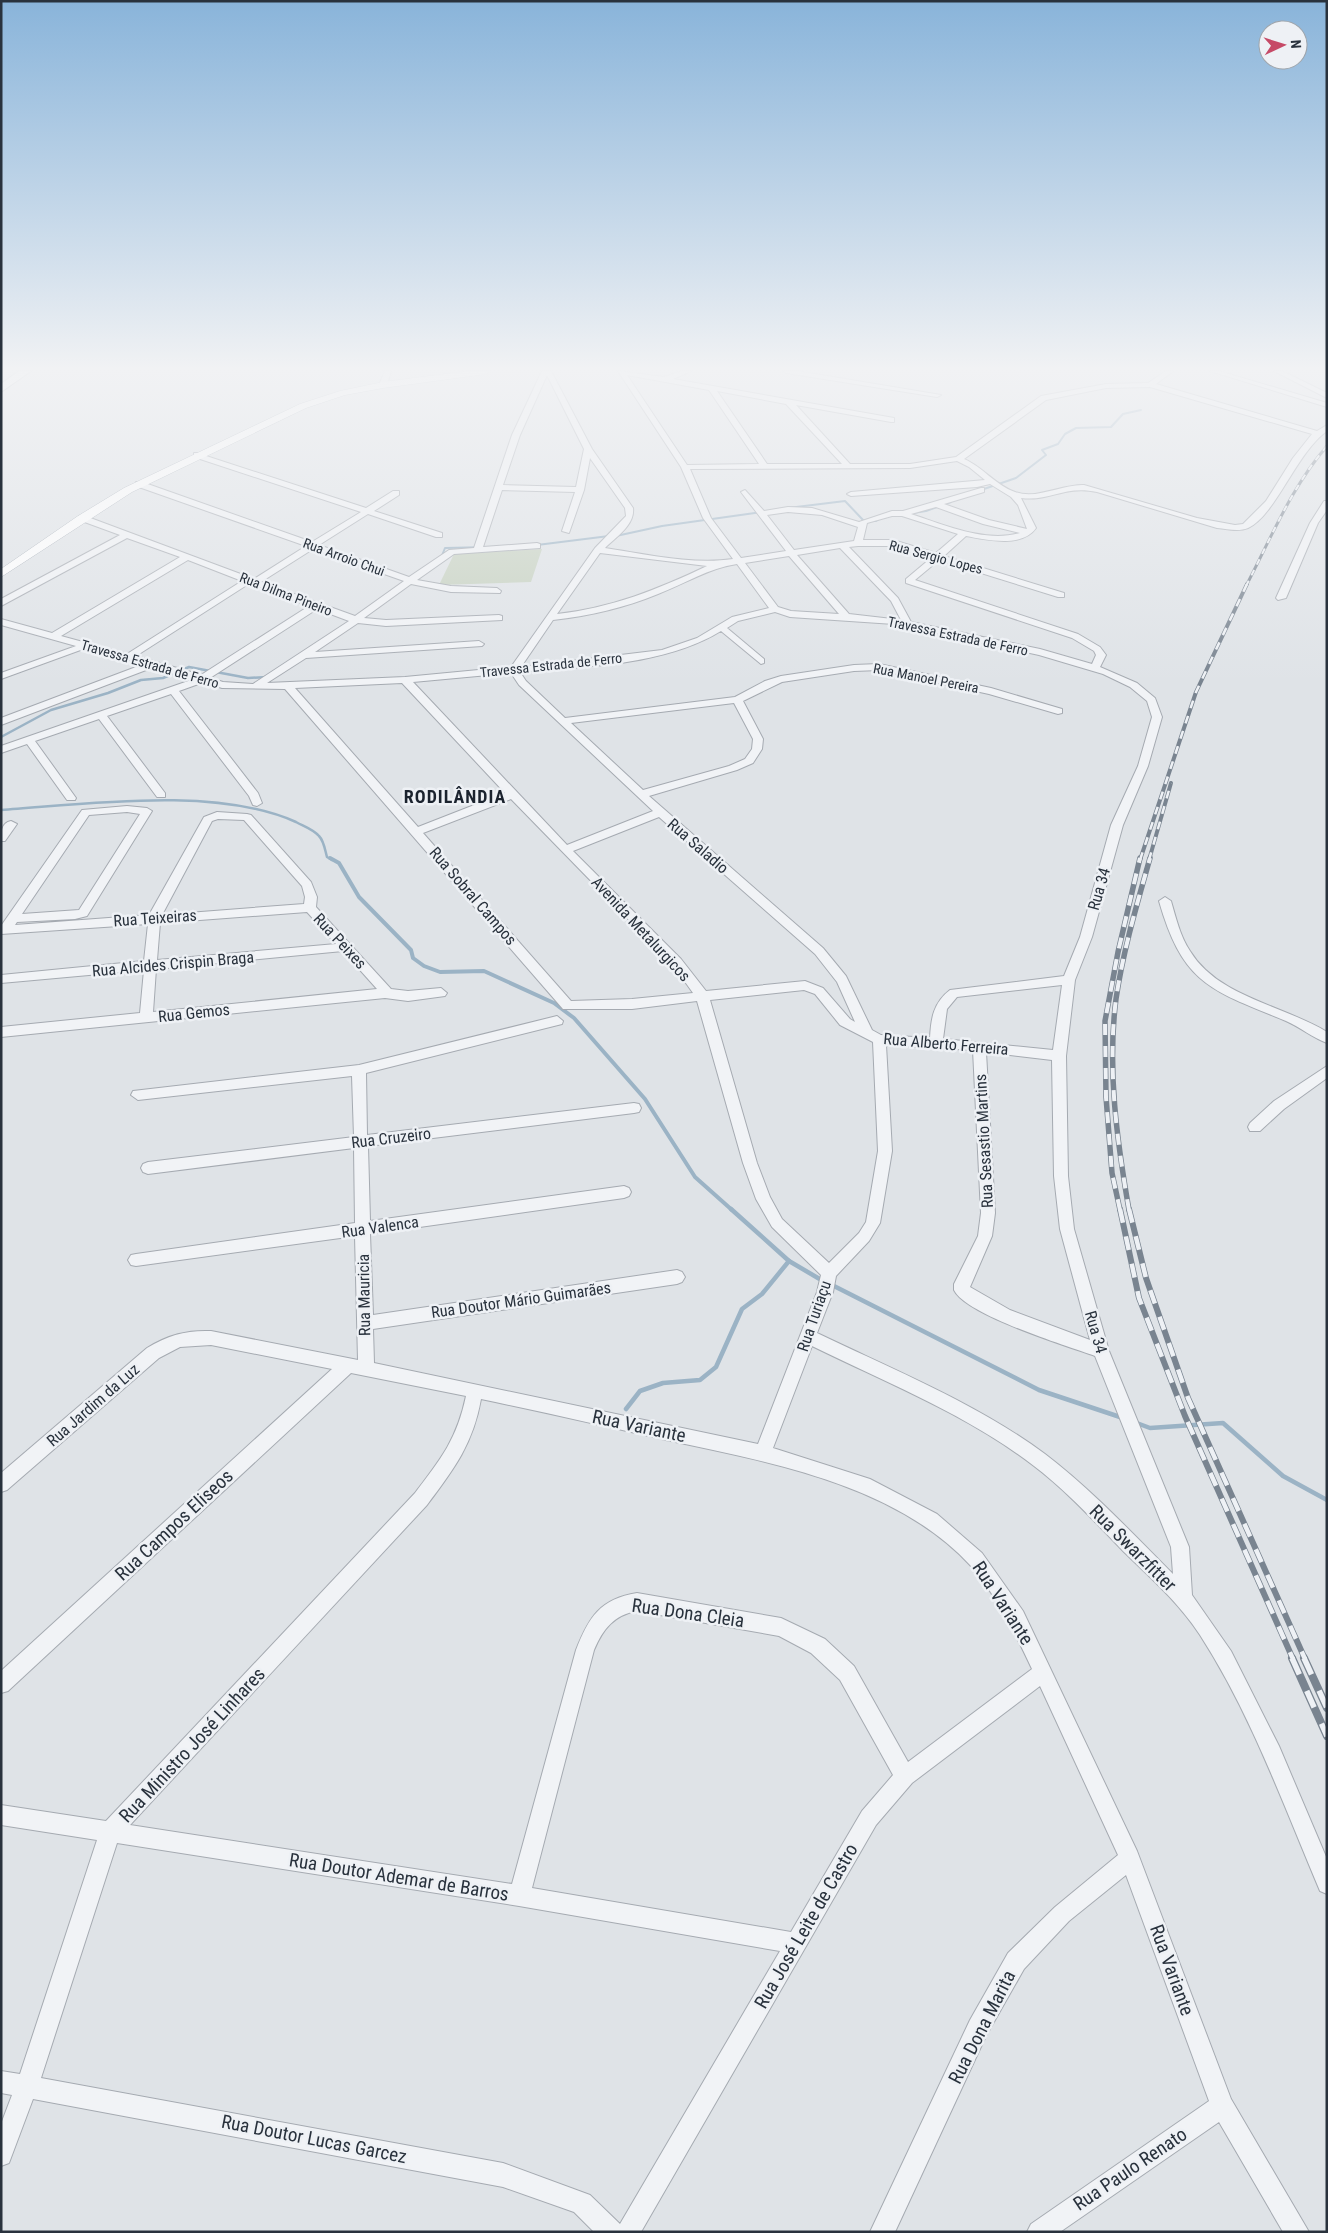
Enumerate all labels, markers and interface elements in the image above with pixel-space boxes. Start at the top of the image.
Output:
north arrow [1258,20,1308,70]
text: N [1288,39,1304,49]
street label: Rua Arroio Chui [301,535,387,579]
street label: Rua Sergio Lopes [888,537,984,577]
street label: Rua Dilma Pineiro [238,569,334,619]
street label: Travessa Estrada de Ferro [886,613,1030,659]
street label: Travessa Estrada de Ferro [79,637,221,691]
street label: Travessa Estrada de Ferro [479,650,623,680]
street label: Rua Manoel Pereira [872,660,980,696]
district label: RODILÂNDIA [404,786,506,807]
street label: Rua Saladio [664,814,732,878]
street label: Rua Sobral Campos [425,843,521,949]
street label: Rua 34 [1084,865,1114,912]
street label: Avenida Metalurgicos [588,873,694,985]
street label: Rua Teixeiras [113,906,197,930]
street label: Rua Peixes [309,909,371,973]
street label: Rua Alcides Crispin Braga [91,947,255,981]
street label: Rua Gemos [157,1000,231,1026]
street label: Rua Alberto Ferreira [883,1029,1009,1059]
street label: Rua Sesastio Martins [971,1073,997,1209]
street label: Rua Cruzeiro [350,1124,432,1152]
street label: Rua Valenca [340,1212,420,1242]
street label: Rua Mauricia [354,1254,374,1336]
street label: Rua Doutor Mário Guimarães [430,1278,612,1322]
street label: Rua Turiaçu [793,1278,835,1354]
street label: Rua 34 [1081,1309,1111,1356]
street label: Rua Jardim da Luz [43,1360,143,1450]
street label: Rua Variante [590,1405,688,1447]
street label: Rua Campos Eliseos [110,1464,238,1586]
street label: Rua Swarzfitter [1085,1500,1181,1596]
street label: Rua Variante [967,1557,1039,1649]
street label: Rua Dona Cleia [630,1594,746,1632]
street label: Rua Ministro José Linhares [114,1663,270,1827]
street label: Rua José Leite de Castro [749,1839,863,2013]
street label: Rua Doutor Ademar de Barros [288,1848,510,1906]
street label: Rua Variante [1145,1921,1199,2019]
street label: Rua Dona Marita [944,1966,1020,2088]
street label: Rua Doutor Lucas Garcez [219,2110,409,2168]
street label: Rua Paulo Renato [1069,2123,1191,2215]

